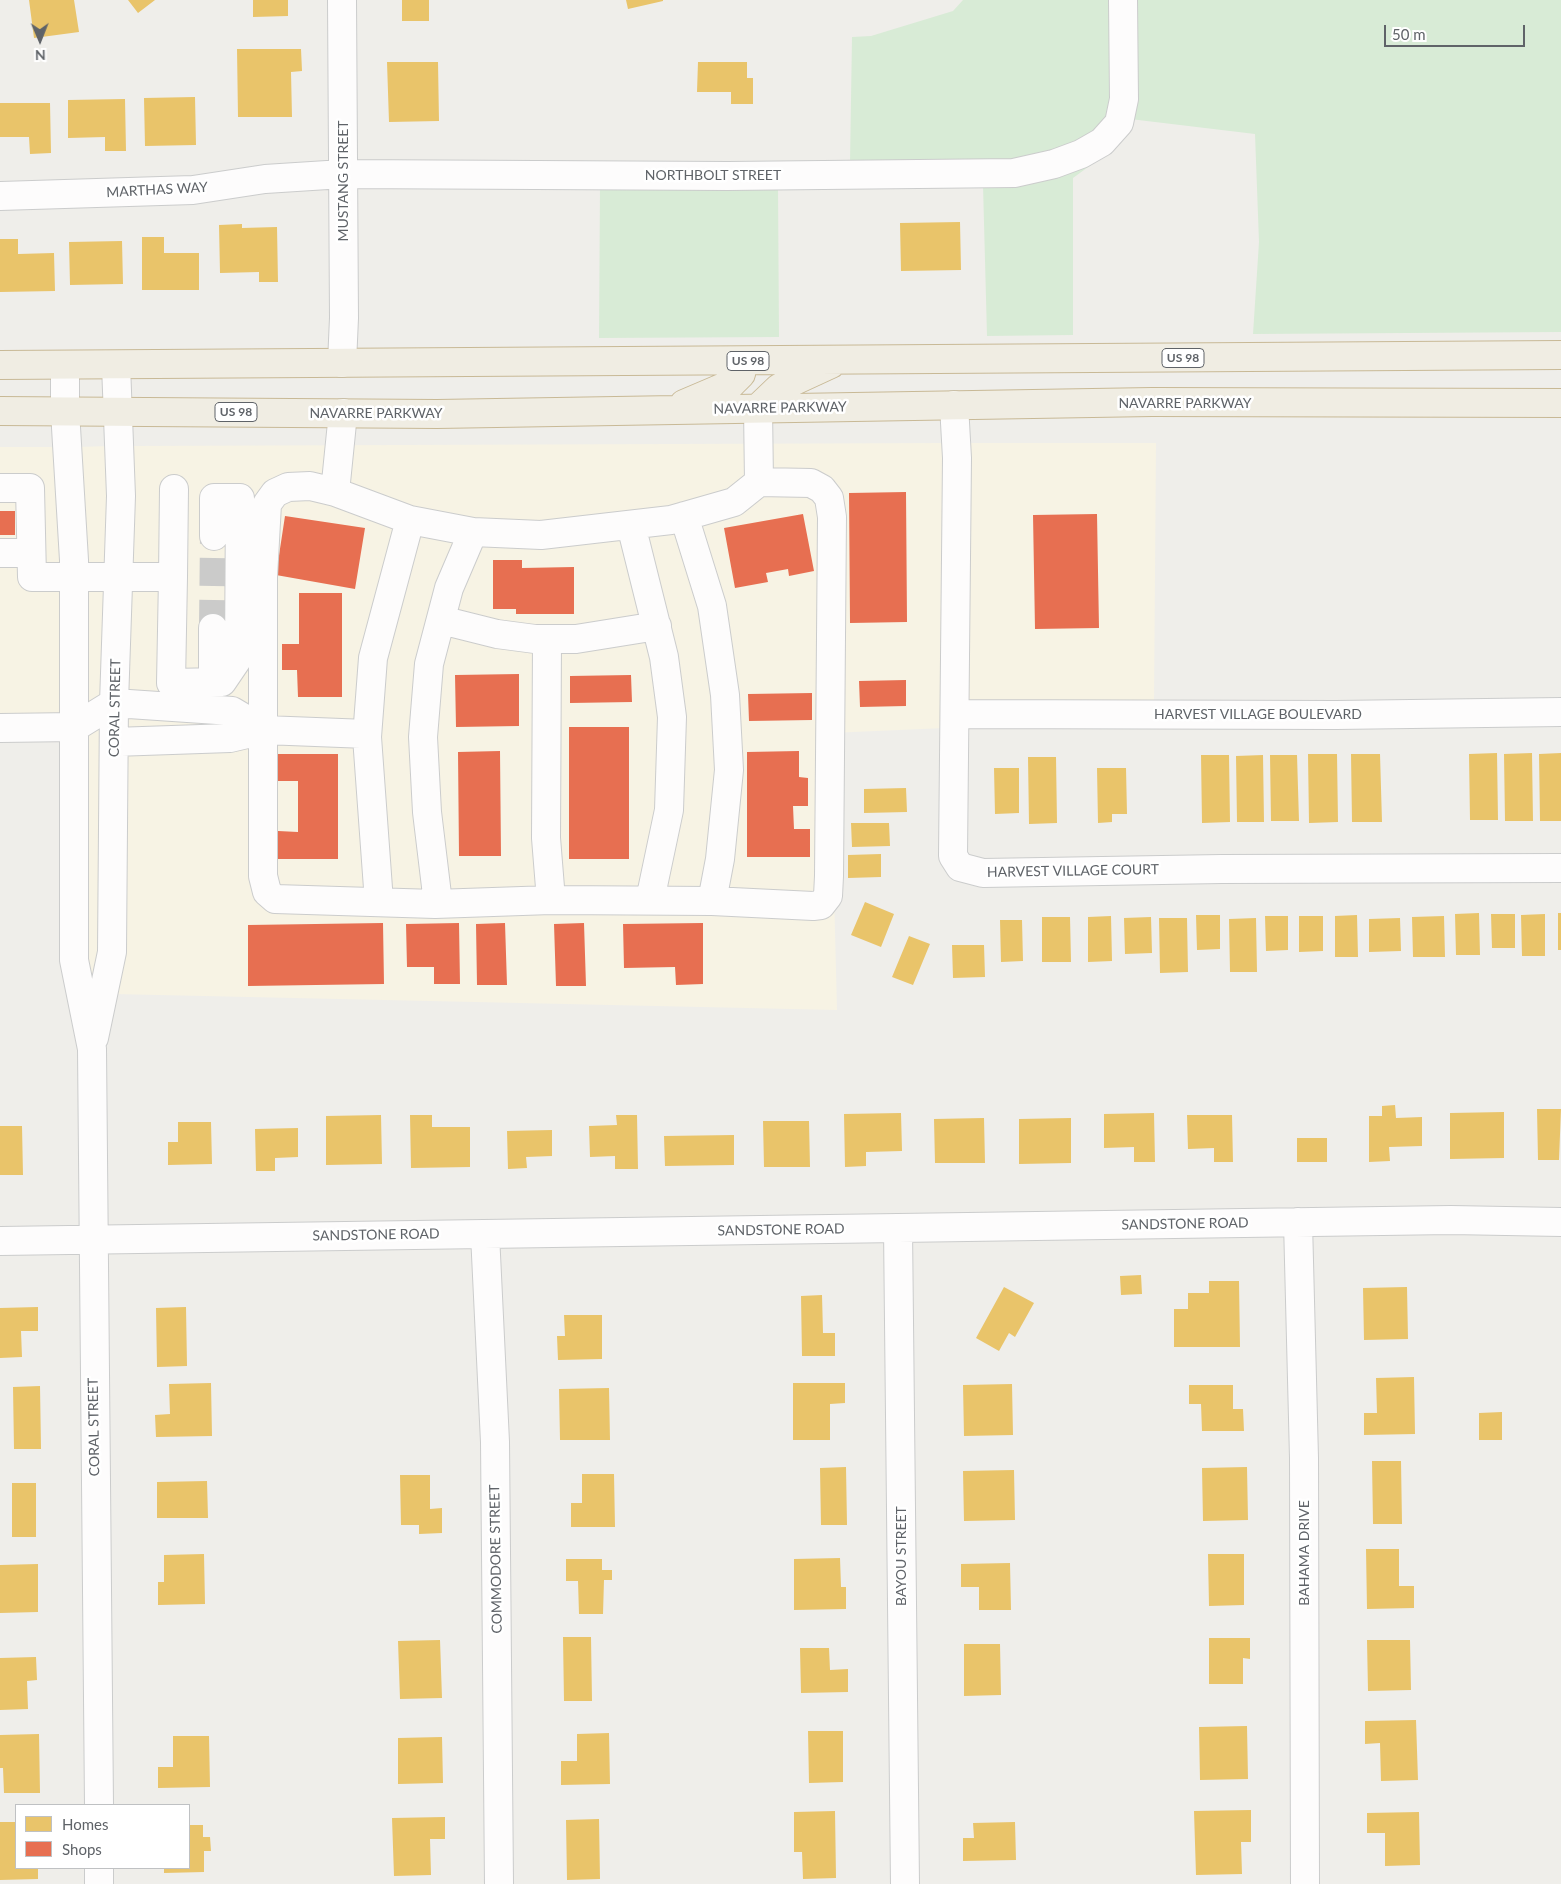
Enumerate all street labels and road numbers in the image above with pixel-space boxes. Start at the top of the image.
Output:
street label: MUSTANG STREET [335,120,351,242]
street label: NORTHBOLT STREET [645,167,781,183]
street label: MARTHAS WAY [106,179,208,201]
road number: US 98 [1162,348,1204,368]
road number: US 98 [727,352,769,371]
street label: NAVARRE PARKWAY [1118,395,1252,411]
street label: NAVARRE PARKWAY [713,398,847,418]
road number: US 98 [215,402,257,422]
street label: NAVARRE PARKWAY [309,405,443,421]
street label: CORAL STREET [106,659,124,757]
street label: HARVEST VILLAGE BOULEVARD [1154,706,1362,722]
street label: HARVEST VILLAGE COURT [987,861,1159,881]
street label: SANDSTONE ROAD [1121,1214,1249,1234]
street label: SANDSTONE ROAD [717,1220,845,1240]
street label: SANDSTONE ROAD [312,1225,440,1245]
street label: CORAL STREET [85,1378,103,1476]
street label: COMMODORE STREET [486,1484,506,1634]
street label: BAHAMA DRIVE [1296,1500,1312,1606]
street label: BAYOU STREET [893,1506,909,1606]

